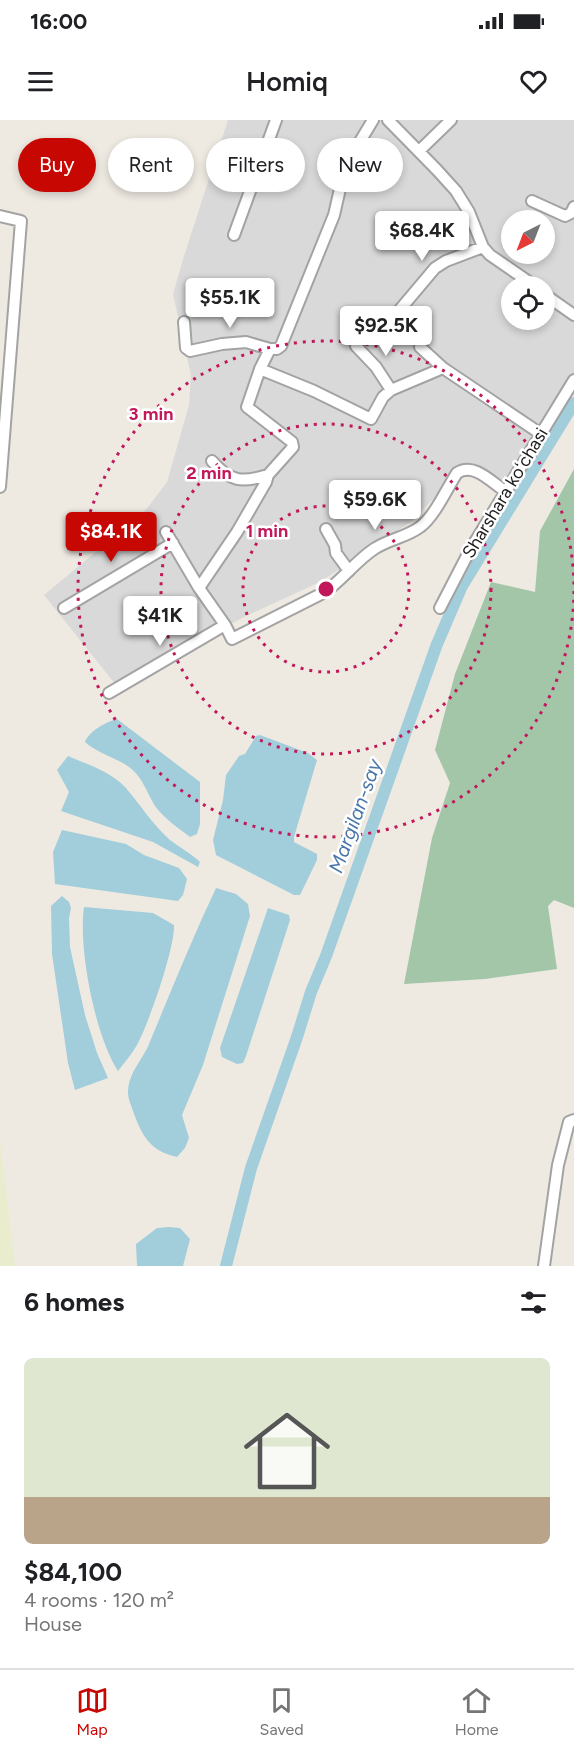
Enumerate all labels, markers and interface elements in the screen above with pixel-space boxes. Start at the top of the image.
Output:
text: 16:00 [30,8,87,35]
icon: menu [24,65,57,98]
text: Homiq [246,65,328,98]
icon: heart [517,65,550,98]
chip: Buy [18,138,96,192]
chip: Rent [108,138,194,192]
chip: Filters [206,138,305,192]
chip: New [317,138,403,192]
north arrow [501,210,555,264]
map controls [501,210,555,330]
pin: $68.4K [373,211,471,262]
text: $68.4K [389,218,455,242]
button: locate [501,276,555,330]
pin: $55.1K [181,278,279,329]
text: $55.1K [199,285,261,309]
pin: $92.5K [337,306,435,357]
text: $92.5K [354,313,418,337]
text: 3 min [129,403,173,425]
street label: Sharshara koʻchasi [457,424,553,562]
text: 2 min [186,462,232,484]
pin: $59.6K [326,480,424,531]
text: $59.6K [343,487,407,511]
pin: $84.1K [62,512,160,563]
text: $84.1K [80,519,142,543]
text: 1 min [246,520,288,542]
centre of rings [316,579,336,599]
pin: $41K [124,596,196,647]
text: $41K [137,603,183,627]
water label: Margilan-say [323,755,387,876]
text: 6 homes [24,1286,124,1318]
icon: filters [517,1286,550,1319]
icon: home [233,1397,341,1505]
text: $84,100 [24,1556,122,1588]
text: 4 rooms · 120 m² [24,1588,174,1612]
text: House [24,1612,82,1636]
tab: Map [76,1684,109,1739]
tab: Saved [260,1684,304,1739]
tab: Home [455,1684,498,1739]

